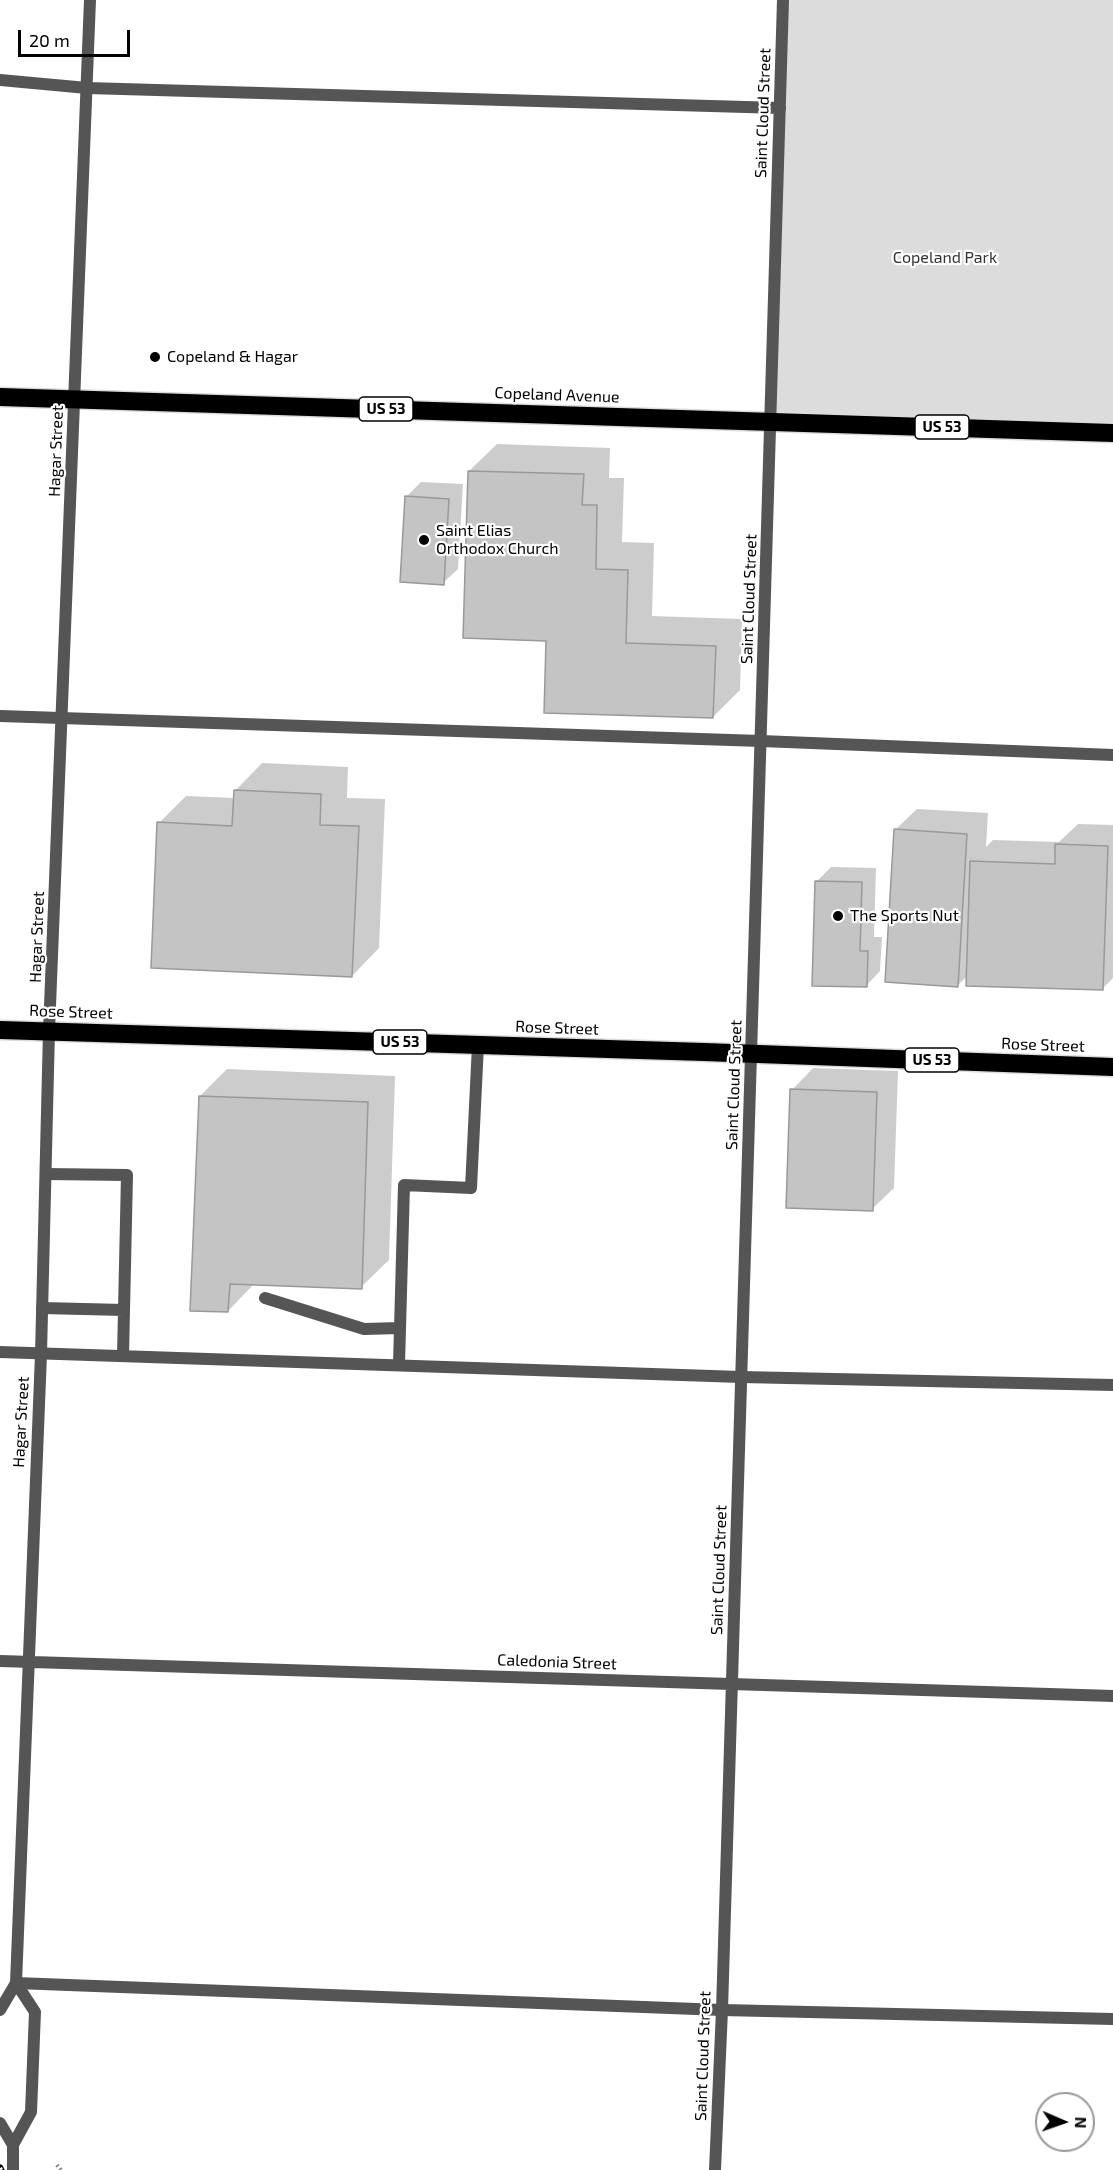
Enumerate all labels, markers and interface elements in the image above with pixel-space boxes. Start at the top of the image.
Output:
scale bar [21,18,134,56]
text: 20 m [29,29,70,51]
street label: Saint Cloud Street [751,48,775,178]
park label: Copeland Park [893,248,997,268]
place label: Copeland & Hagar [167,347,298,367]
marker: Copeland & Hagar [148,350,162,364]
street label: Copeland Avenue [494,383,620,407]
road number: US 53 [359,397,413,421]
street label: Hagar Street [45,405,67,497]
road number: US 53 [915,415,969,439]
place label: Saint Elias Orthodox Church [436,521,559,559]
marker: Saint Elias Orthodox Church [417,533,431,547]
street label: Saint Cloud Street [737,534,761,664]
street label: Hagar Street [26,891,48,983]
place label: The Sports Nut [850,906,959,926]
marker: The Sports Nut [831,909,845,923]
street label: Rose Street [29,1001,113,1023]
street label: Rose Street [515,1017,599,1039]
street label: Saint Cloud Street [722,1020,746,1150]
road number: US 53 [373,1030,427,1054]
street label: Rose Street [1001,1034,1085,1056]
road number: US 53 [905,1048,959,1072]
street label: Hagar Street [9,1376,33,1468]
street label: Saint Cloud Street [707,1505,731,1635]
street label: Caledonia Street [497,1650,617,1674]
street label: Saint Cloud Street [691,1991,715,2121]
north arrow [1035,2092,1095,2152]
text: N [1072,2116,1091,2129]

